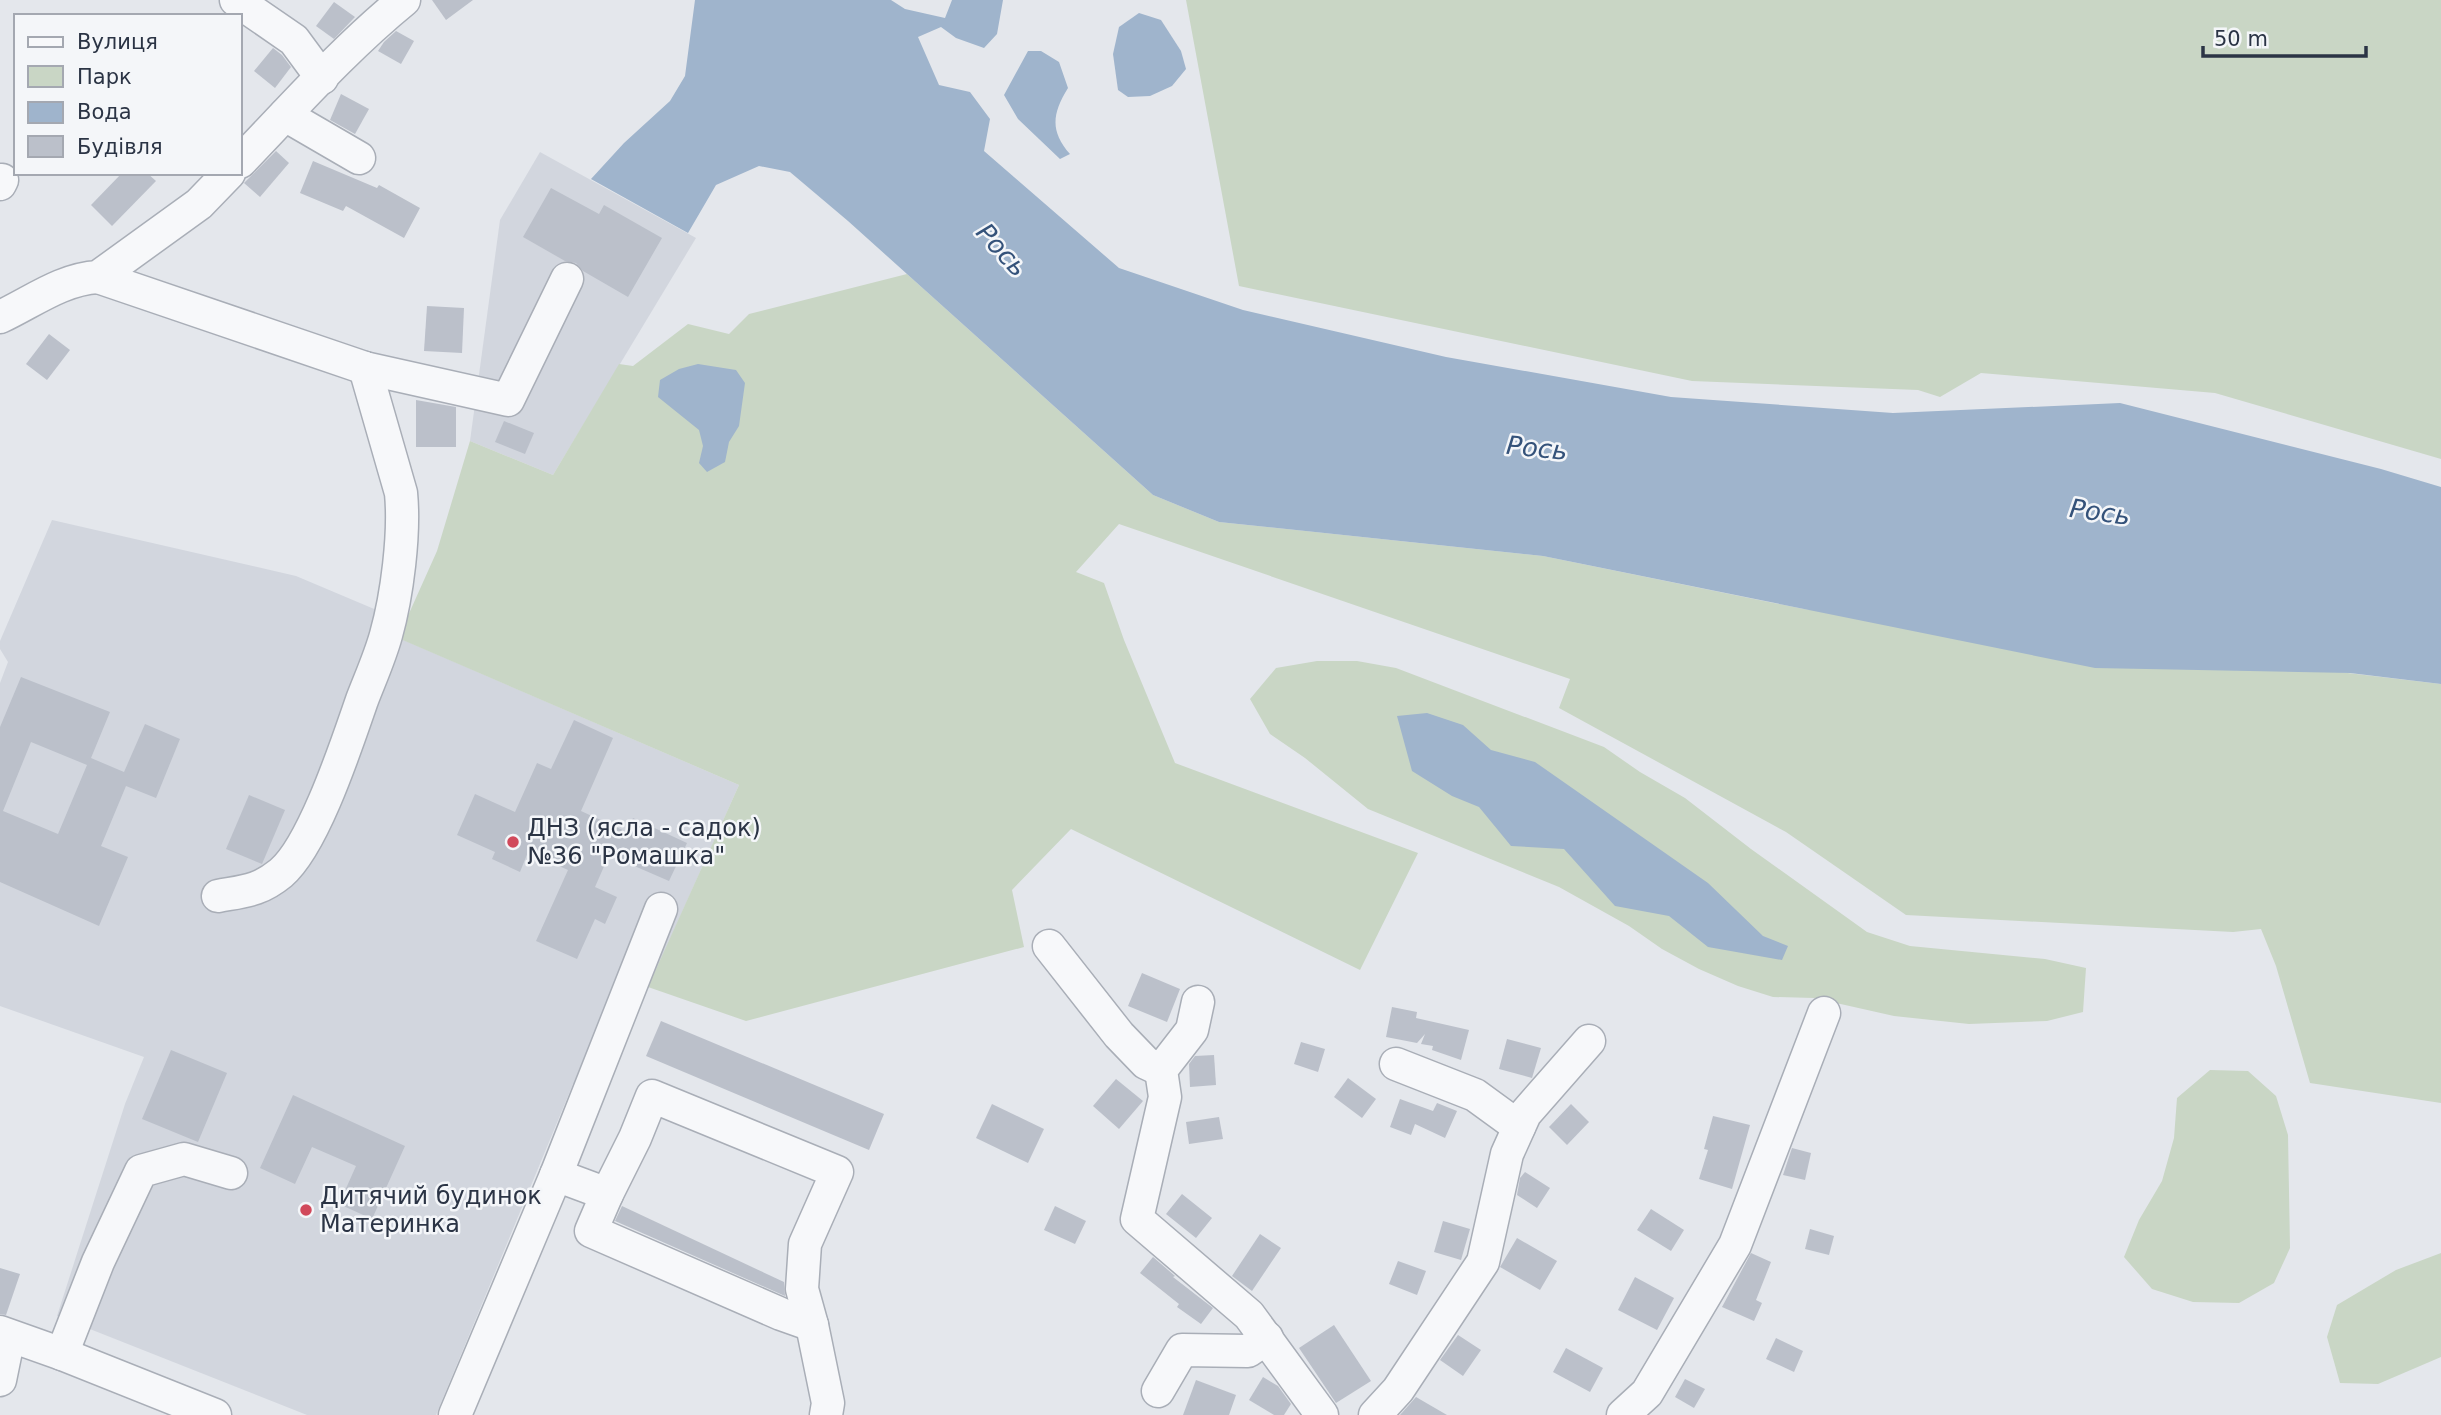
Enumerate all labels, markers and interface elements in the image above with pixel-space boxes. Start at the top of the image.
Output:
legend [14,14,242,175]
scale bar [2203,14,2366,58]
text: 50 m [2214,27,2268,51]
text: Вулиця [77,30,158,54]
text: Парк [77,65,132,89]
text: Вода [77,100,132,124]
text: Будівля [77,135,163,159]
water label: Рось [970,217,1034,283]
water label: Рось [1505,430,1569,466]
water label: Рось [2068,493,2132,531]
place label: ДНЗ (ясла - садок) №36 "Ромашка" [527,814,761,870]
marker: ДНЗ (ясла - садок) №36 "Ромашка" [505,834,521,850]
place label: Дитячий будинок Материнка [320,1182,542,1238]
marker: Дитячий будинок Материнка [298,1202,314,1218]

